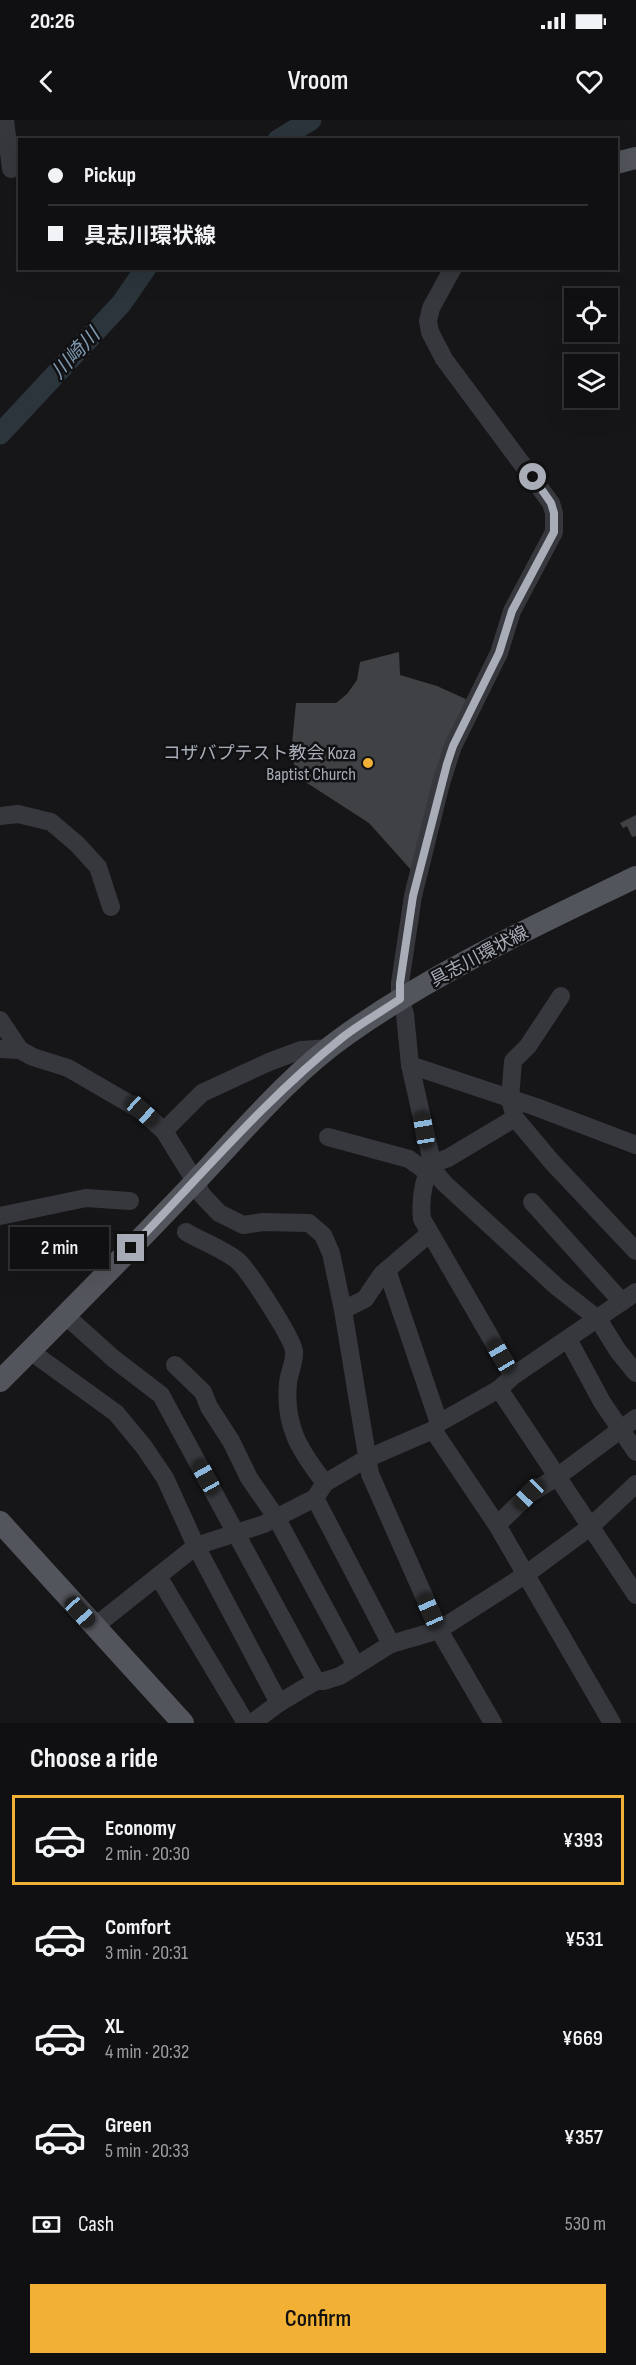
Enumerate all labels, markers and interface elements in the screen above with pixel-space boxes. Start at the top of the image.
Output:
text: 20:26 [30,8,75,35]
icon: back [30,65,63,98]
text: Vroom [288,65,348,97]
icon: heart [573,65,606,98]
text: Pickup [84,162,136,189]
text: 具志川環状線 [84,223,216,250]
map controls [564,288,618,408]
button: locate [564,288,618,342]
water label: 川崎川 [46,322,106,384]
button: layers [564,354,618,408]
route start [519,463,546,490]
place label: コザバプテスト教会 Koza Baptist Church [163,743,356,785]
marker: コザバプテスト教会 Koza Baptist Church [361,756,375,770]
street label: 具志川環状線 [427,922,532,991]
car [123,1092,161,1130]
car [412,1111,436,1149]
callout: 2 min [11,1227,110,1269]
route end [117,1234,144,1261]
text: 2 min [41,1236,78,1260]
car [484,1336,518,1376]
car [189,1457,223,1497]
car [510,1475,548,1513]
car [414,1591,446,1631]
car [61,1593,99,1631]
text: Choose a ride [30,1743,158,1775]
icon: car [33,1813,87,1867]
text: Economy [105,1815,176,1842]
text: ¥393 [562,1827,603,1854]
text: 2 min · 20:30 [105,1842,190,1866]
icon: car [33,1912,87,1966]
text: Comfort [105,1914,171,1941]
text: ¥531 [565,1926,603,1953]
text: 3 min · 20:31 [105,1941,188,1965]
icon: car [33,2011,87,2065]
text: XL [105,2013,124,2040]
text: ¥669 [562,2025,603,2052]
text: 4 min · 20:32 [105,2040,189,2064]
icon: car [33,2110,87,2164]
text: Green [105,2112,152,2139]
text: ¥357 [564,2124,603,2151]
text: 5 min · 20:33 [105,2139,189,2163]
icon: cash [30,2208,63,2241]
text: Cash [78,2211,114,2238]
text: 530 m [565,2212,606,2236]
button: Confirm [30,2284,606,2353]

